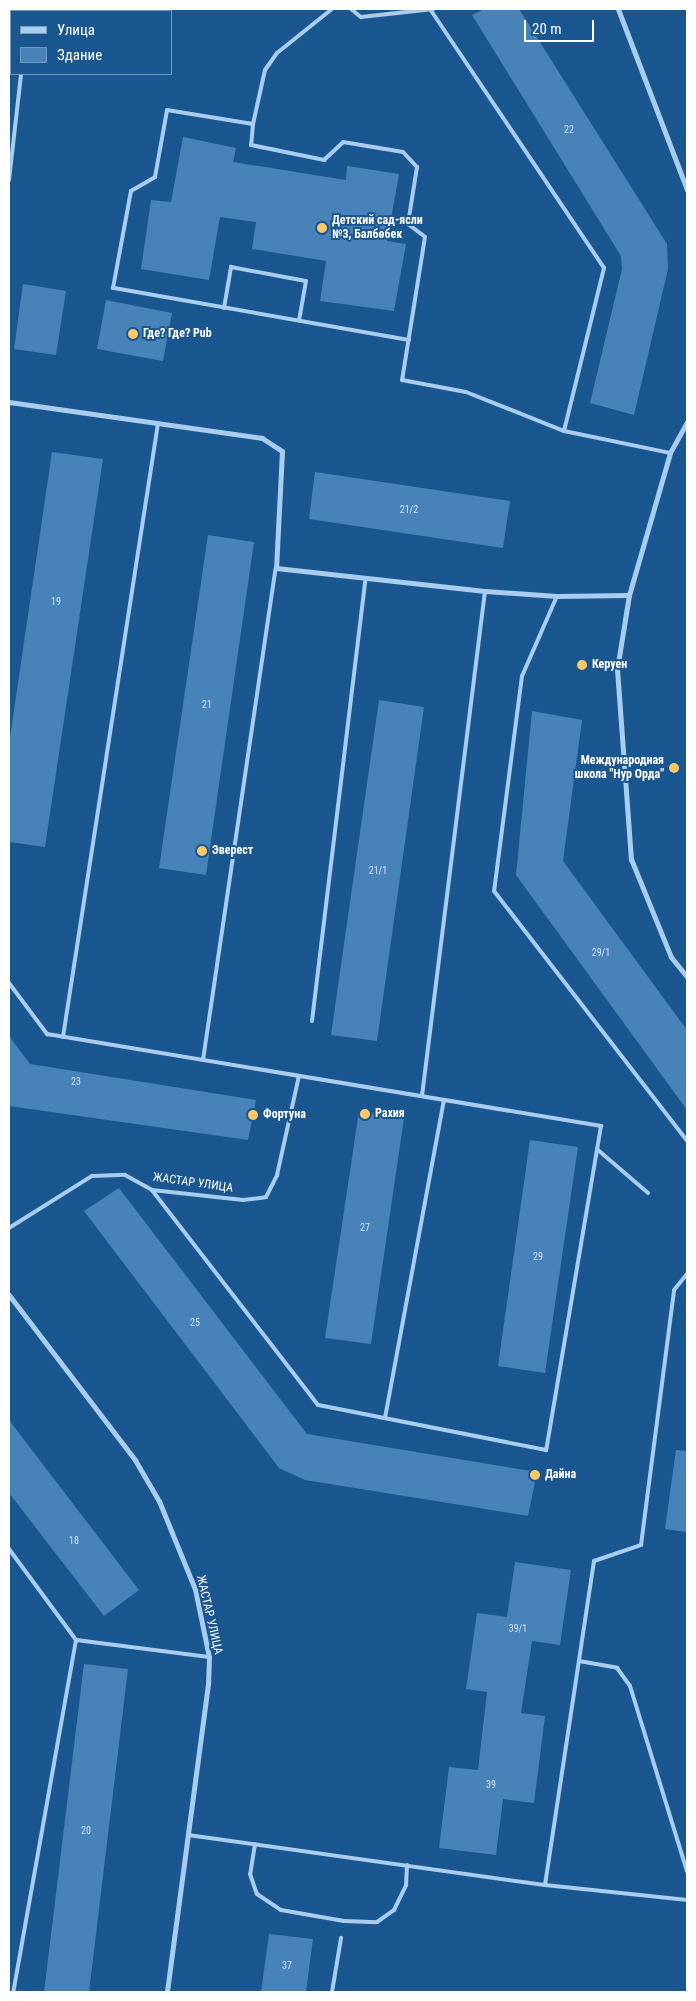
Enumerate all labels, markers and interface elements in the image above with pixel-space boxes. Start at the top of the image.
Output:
legend [10,10,172,75]
scale bar [526,10,596,42]
text: 20 m [532,20,562,38]
text: Улица [57,21,95,39]
text: Здание [57,46,102,64]
house number: 22 [564,124,574,136]
place label: Детский сад-ясли №3, Балбөбек [332,214,423,242]
marker: Детский сад-ясли №3, Балбөбек [316,222,328,234]
place label: Где? Где? Pub [143,327,212,341]
marker: Где? Где? Pub [127,328,139,340]
house number: 21/2 [400,504,418,516]
house number: 19 [51,596,61,608]
place label: Керуен [592,658,627,672]
marker: Керуен [576,659,588,671]
house number: 21 [202,699,212,711]
place label: Международная школа "Нур Орда" [575,754,664,782]
marker: Международная школа "Нур Орда" [668,762,680,774]
place label: Эверест [212,844,253,858]
marker: Эверест [196,845,208,857]
house number: 21/1 [369,865,387,877]
house number: 29/1 [592,947,610,959]
house number: 23 [71,1076,81,1088]
place label: Рахия [375,1107,405,1121]
place label: Фортуна [263,1108,306,1122]
marker: Рахия [359,1108,371,1120]
marker: Фортуна [247,1109,259,1121]
street label: ЖАСТАР УЛИЦА [152,1170,234,1196]
house number: 27 [360,1222,370,1234]
house number: 29 [533,1251,543,1263]
house number: 25 [190,1317,200,1329]
place label: Дайна [545,1468,576,1482]
marker: Дайна [529,1469,541,1481]
house number: 18 [69,1535,79,1547]
street label: ЖАСТАР УЛИЦА [193,1574,225,1656]
house number: 39/1 [509,1623,527,1635]
house number: 39 [486,1779,496,1791]
house number: 20 [81,1825,91,1837]
house number: 37 [282,1960,292,1972]

